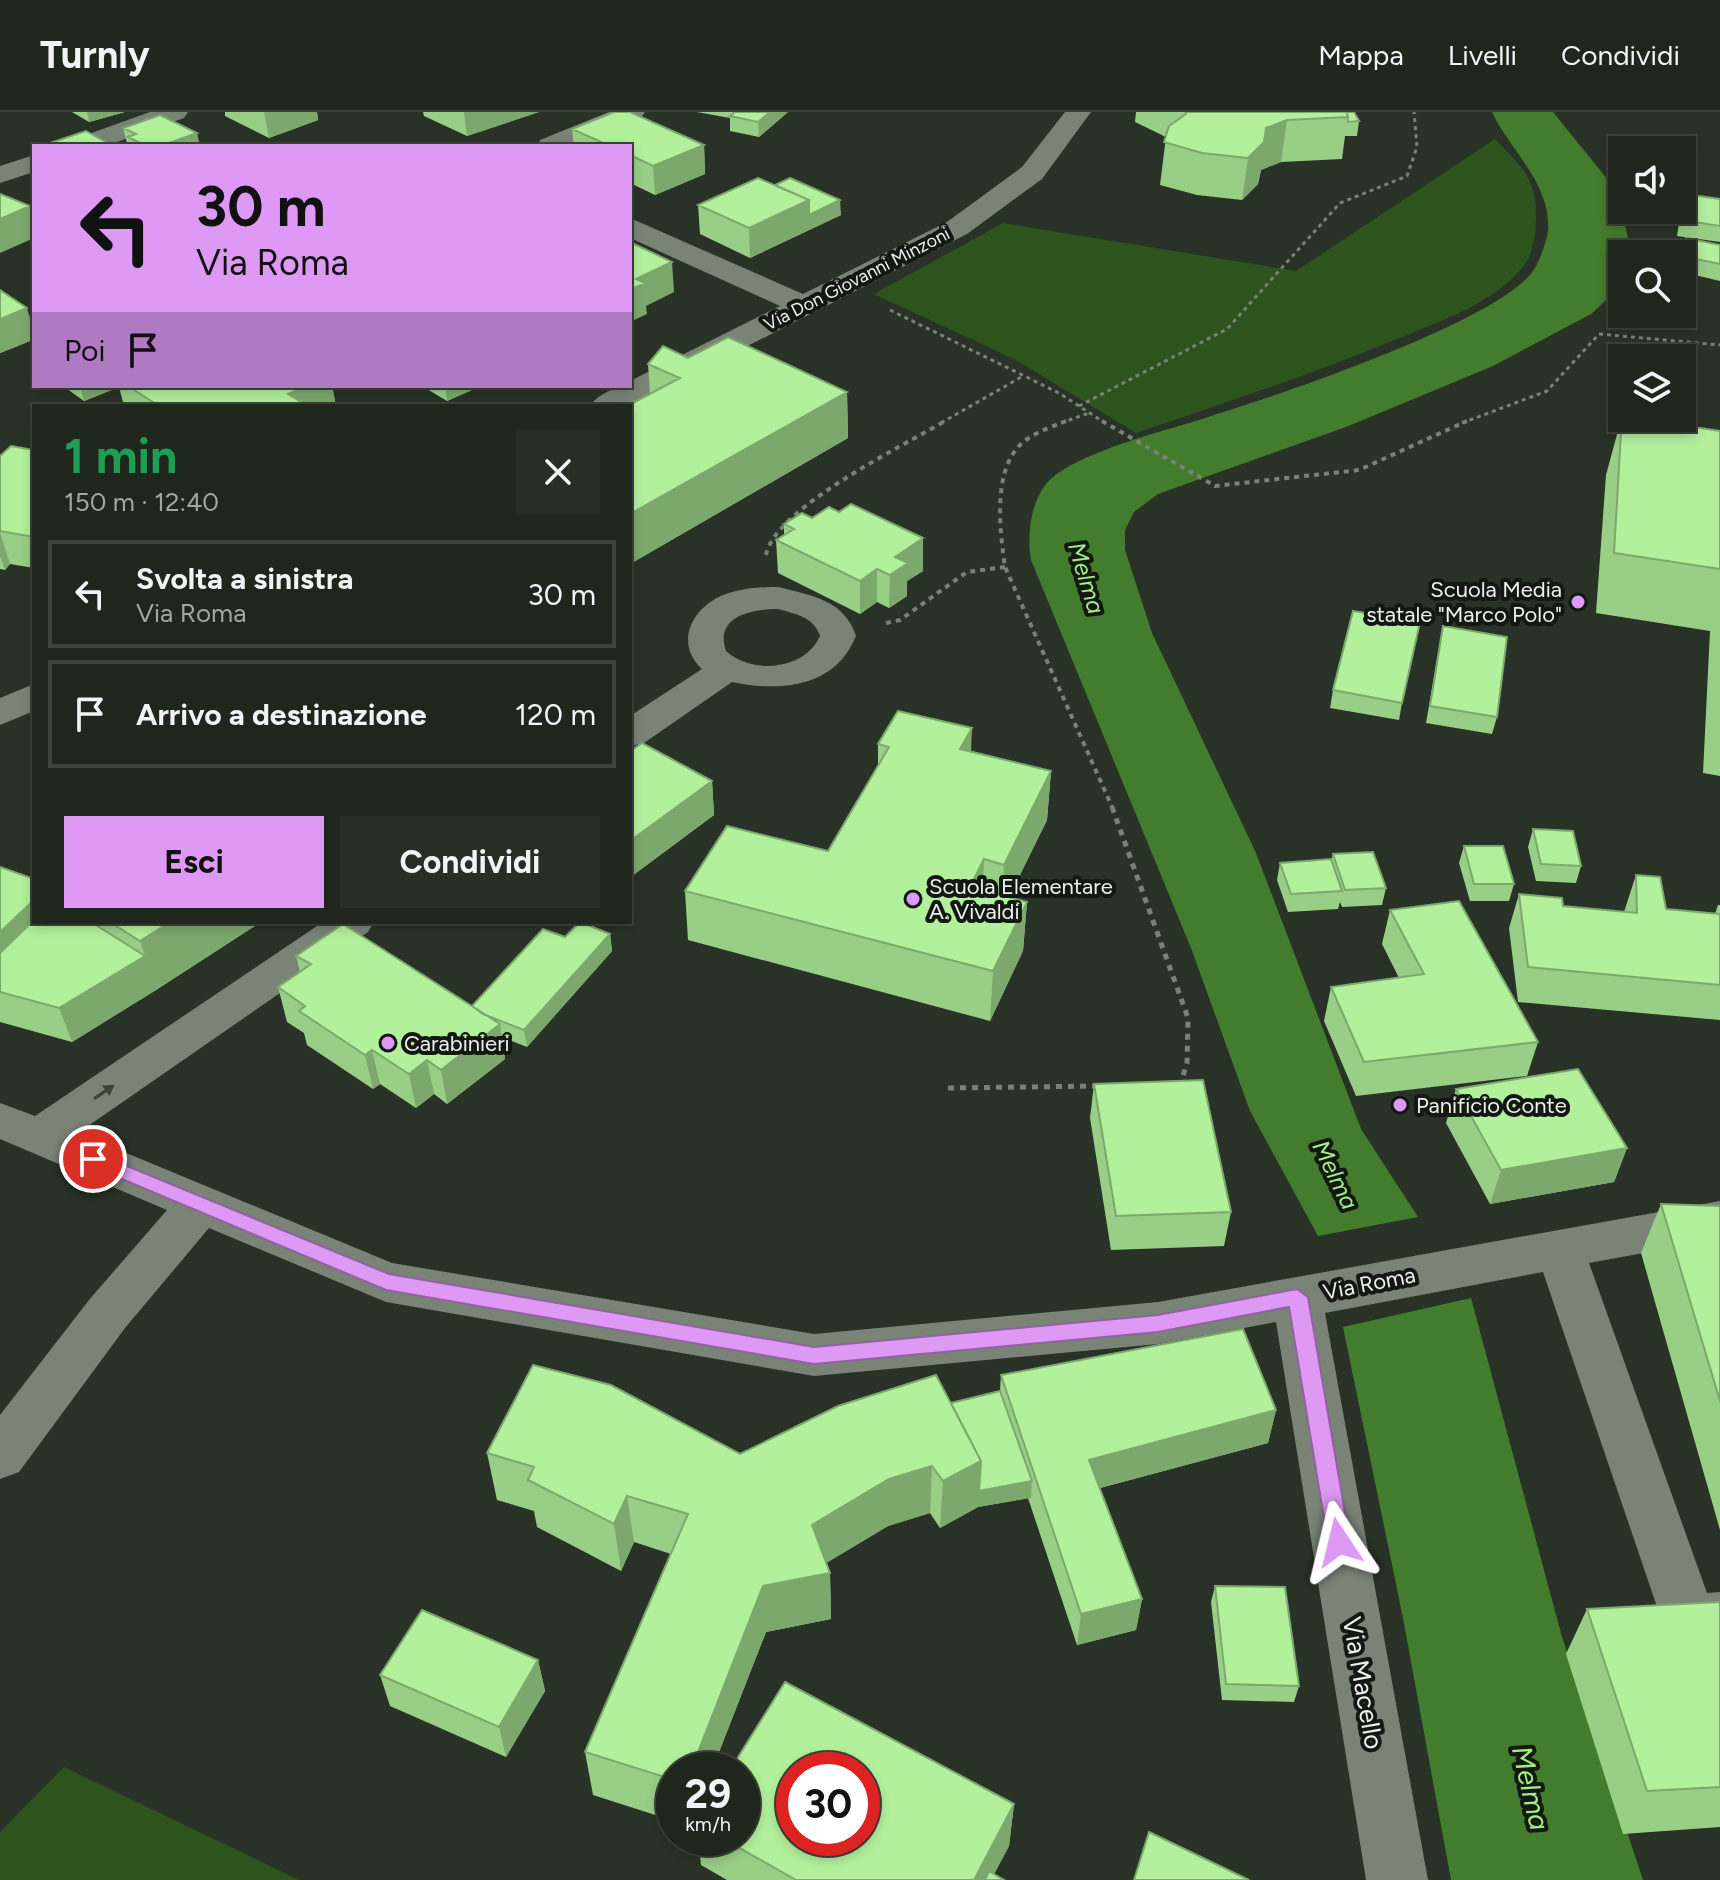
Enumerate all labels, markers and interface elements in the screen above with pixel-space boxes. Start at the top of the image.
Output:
text: Turnly [40,32,150,78]
text: Mappa [1318,38,1404,72]
text: Livelli [1448,38,1517,72]
text: Condividi [1561,38,1680,72]
map controls [1608,136,1696,432]
button: sound [1608,136,1696,224]
text: 30 m [196,173,326,240]
icon: left [64,176,168,280]
street label: Via Don Giovanni Minzoni [760,223,954,335]
button: search [1608,240,1696,328]
text: Via Roma [196,241,349,284]
icon: arrive [121,328,165,372]
text: Poi [64,332,105,369]
button: layers [1608,344,1696,432]
text: 1 min [64,427,177,485]
button: close [516,430,600,514]
text: 150 m · 12:40 [64,486,219,518]
water label: Melma [1062,539,1111,617]
text: Svolta a sinistra [136,560,353,597]
icon: left [68,572,112,616]
text: 30 m [528,576,596,613]
place label: Scuola Media statale "Marco Polo" [1366,576,1562,628]
marker: Scuola Media statale "Marco Polo" [1569,593,1587,611]
text: Via Roma [136,597,246,629]
icon: arrive [68,692,112,736]
text: Arrivo a destinazione [136,696,427,733]
text: 120 m [515,696,596,733]
button: Esci [64,816,324,908]
button: Condividi [340,816,600,908]
place label: Scuola Elementare A. Vivaldi [929,873,1113,925]
marker: Scuola Elementare A. Vivaldi [904,890,922,908]
place label: Carabinieri [404,1030,510,1057]
marker: Carabinieri [379,1034,397,1052]
one-way arrow [93,1085,114,1100]
place label: Panificio Conte [1416,1092,1567,1119]
marker: Panificio Conte [1391,1096,1409,1114]
pin [59,1125,127,1193]
water label: Melma [1306,1136,1365,1214]
icon: arrive [71,1137,115,1181]
street label: Via Roma [1321,1261,1418,1306]
position arrow [1297,1500,1381,1584]
street label: Via Macello [1336,1614,1390,1752]
water label: Melma [1505,1743,1557,1833]
speed limit sign: 30 [776,1752,880,1856]
text: 29 [685,1770,731,1818]
text: km/h [685,1812,731,1836]

